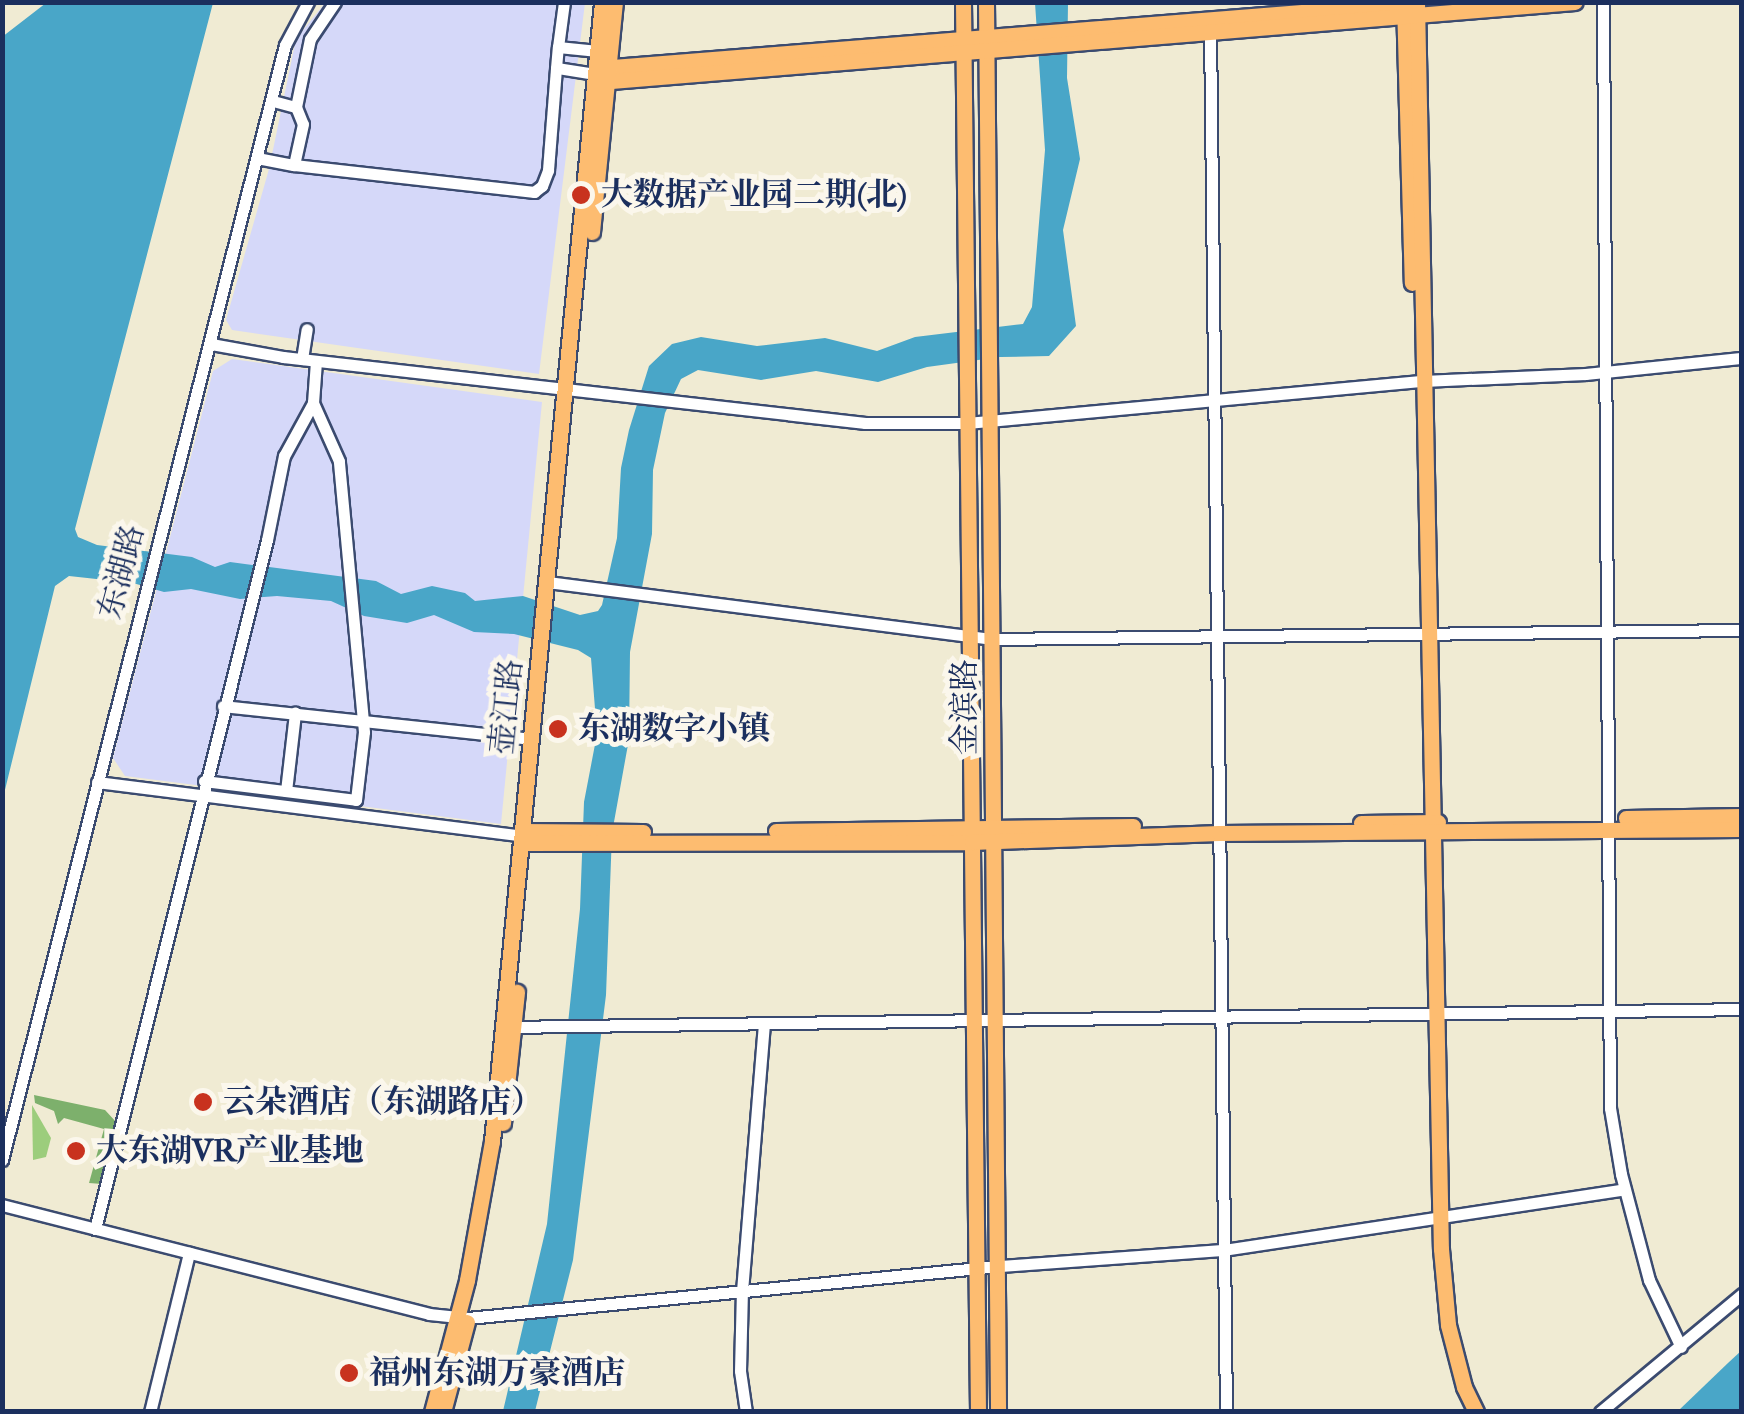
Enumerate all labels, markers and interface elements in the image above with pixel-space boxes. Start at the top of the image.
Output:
place label: 大数据产业园二期(北) [601,176,907,214]
marker: 大数据产业园二期(北) [570,184,592,206]
street label: 东湖路 [91,521,153,623]
street label: 壶江路 [483,657,531,757]
street label: 金滨路 [946,659,984,755]
place label: 东湖数字小镇 [578,710,770,748]
marker: 东湖数字小镇 [547,718,569,740]
place label: 云朵酒店（东湖路店） [223,1083,543,1121]
marker: 云朵酒店（东湖路店） [192,1091,214,1113]
place label: 大东湖VR产业基地 [96,1132,364,1170]
marker: 大东湖VR产业基地 [65,1140,87,1162]
place label: 福州东湖万豪酒店 [369,1354,625,1392]
marker: 福州东湖万豪酒店 [338,1362,360,1384]

